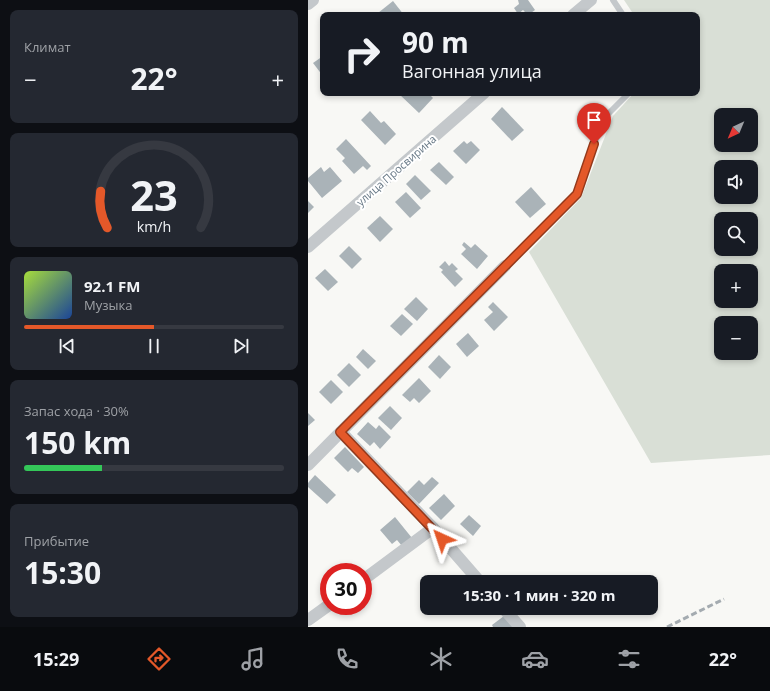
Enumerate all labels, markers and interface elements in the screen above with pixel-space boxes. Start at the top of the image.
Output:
text: 90 m [402,23,469,61]
icon: right [336,28,388,80]
text: Климат [24,38,71,56]
text: 22° [130,58,178,99]
text: Вагонная улица [402,59,542,83]
text: − [24,64,37,94]
text: + [271,64,284,94]
pin [577,103,611,144]
north arrow [714,108,758,152]
map controls [714,108,758,360]
icon: arrive [583,109,605,131]
street label: улица Просвирина [353,131,439,209]
button: sound [714,160,758,204]
text: 23 [130,167,178,223]
button: search [714,212,758,256]
text: km/h [137,217,171,236]
button: + [714,264,758,308]
text: 92.1 FM [84,276,140,296]
text: Музыка [84,296,132,314]
button: − [714,316,758,360]
icon: previous [56,335,78,357]
icon: pause [143,335,165,357]
icon: next [230,335,252,357]
text: Запас хода · 30% [24,402,129,420]
text: 150 km [24,422,131,463]
position arrow [421,518,463,560]
text: Прибытие [24,532,89,550]
text: 15:30 [24,552,101,593]
speed limit sign: 30 [320,563,372,615]
text: 15:30 · 1 мин · 320 m [463,585,615,605]
icon: directions [145,645,173,673]
icon: music [239,645,267,673]
icon: phone [333,645,361,673]
icon: climate [427,645,455,673]
icon: car [521,645,549,673]
icon: filters [615,645,643,673]
text: 15:29 [33,647,79,671]
text: 22° [709,647,737,671]

